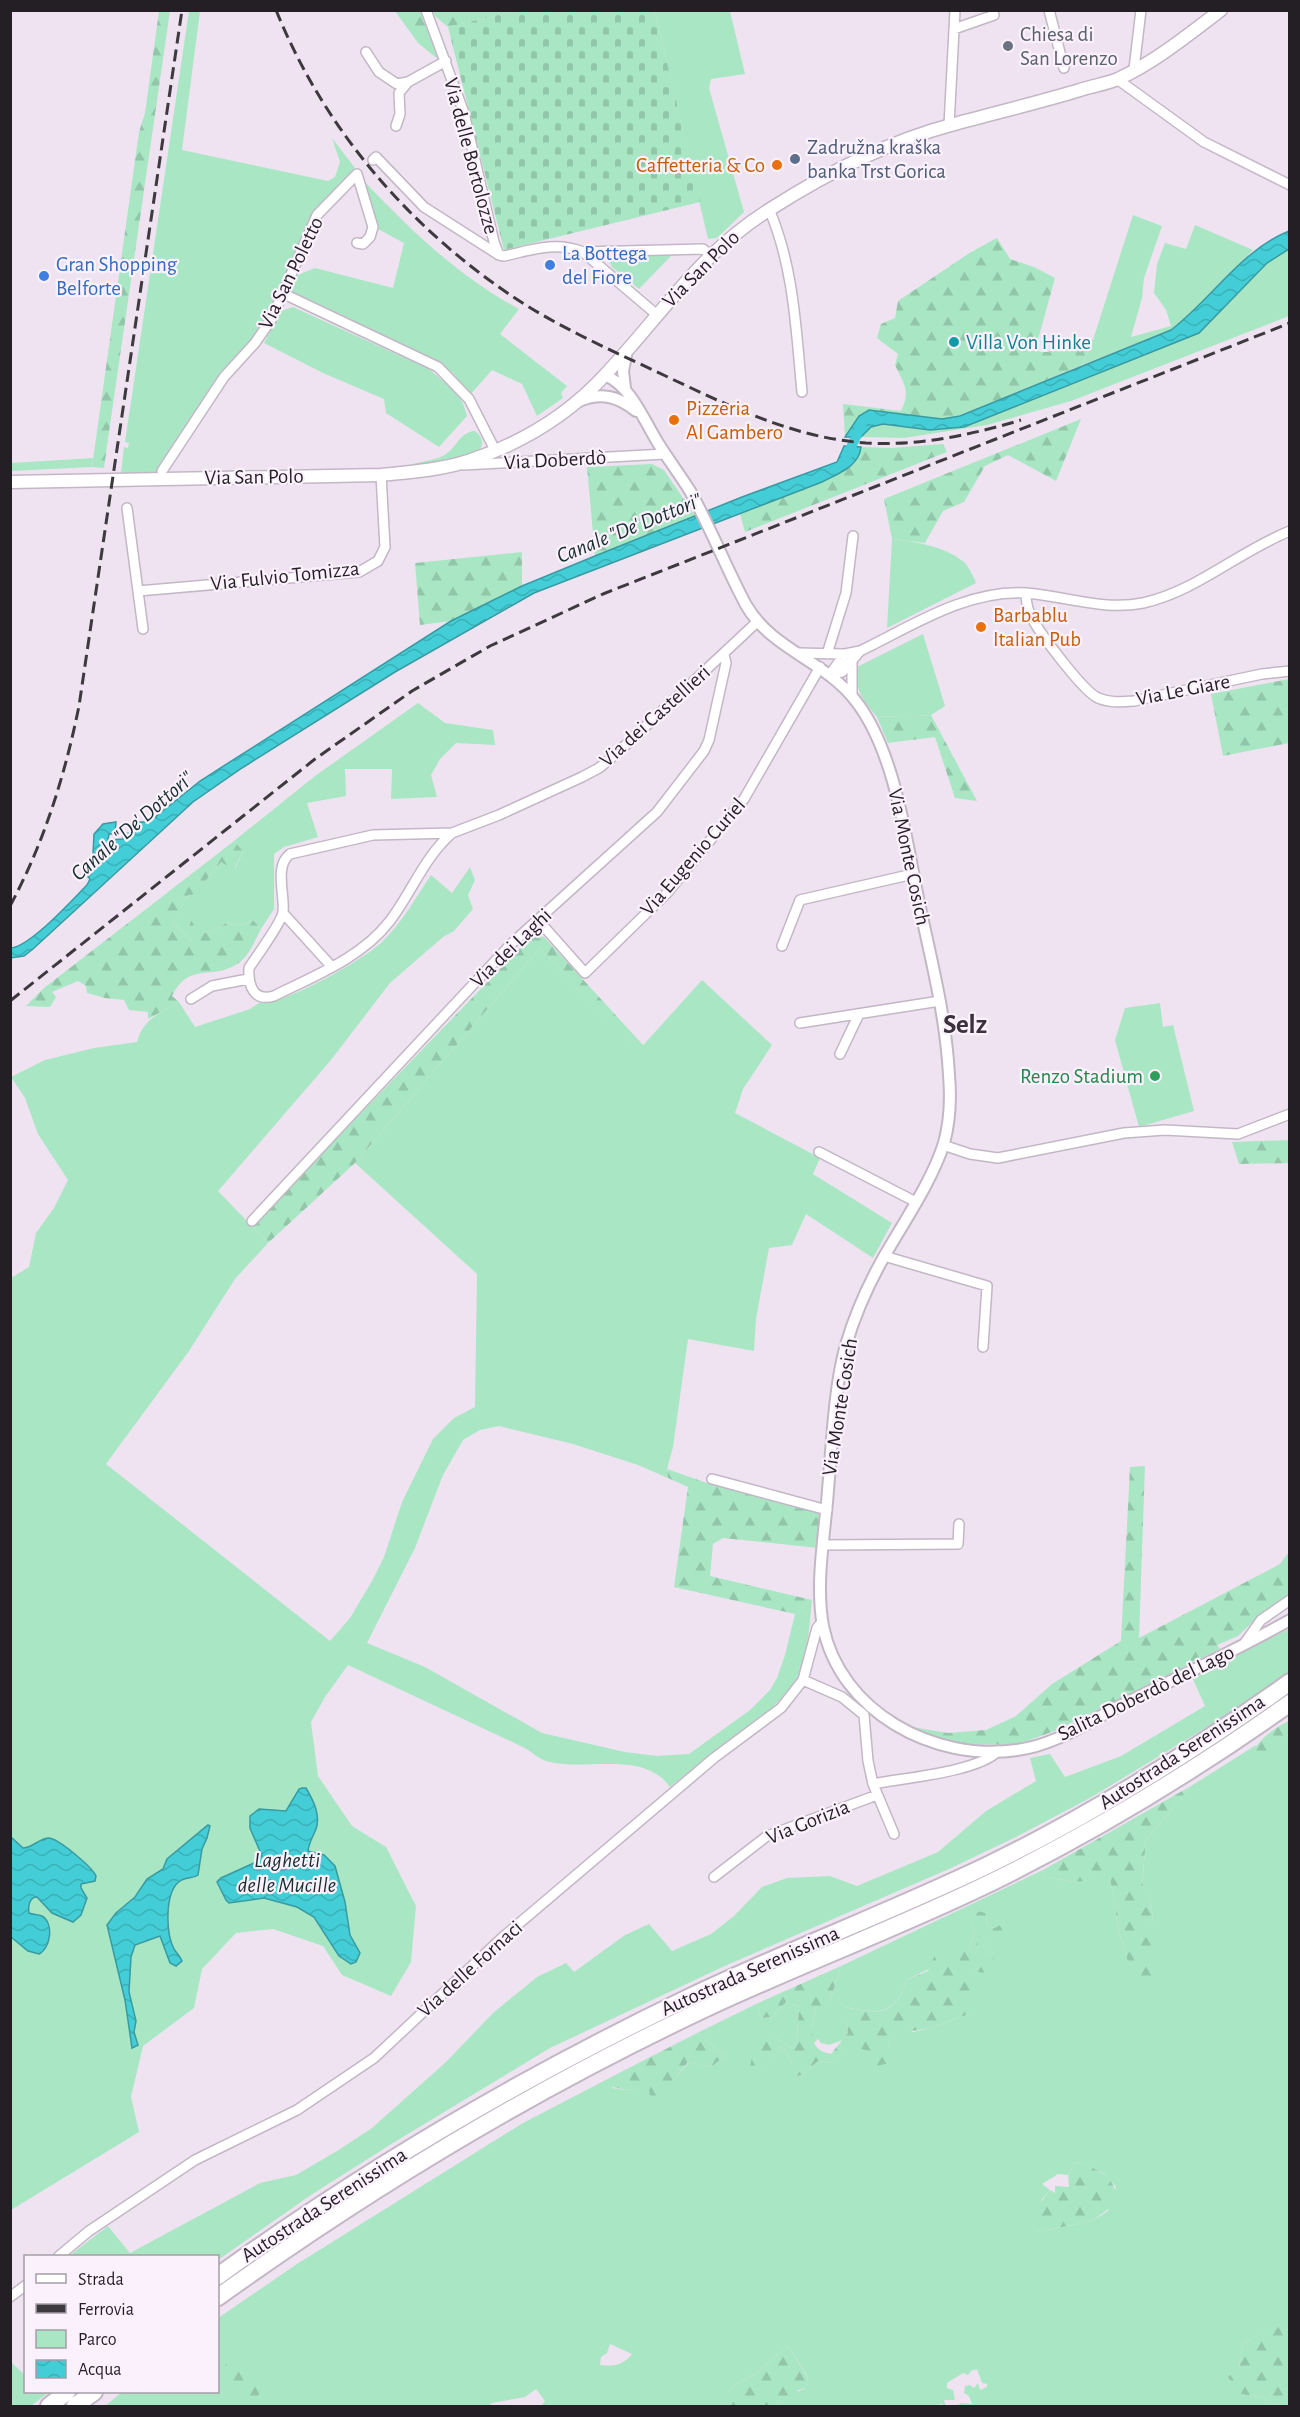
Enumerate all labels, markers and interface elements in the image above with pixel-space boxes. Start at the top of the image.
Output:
place label: Chiesa di San Lorenzo [1020,24,1118,69]
marker: Chiesa di San Lorenzo [1001,39,1015,53]
street label: Via delle Bortolozze [440,76,502,236]
place label: Zadružna kraška banka Trst Gorica [807,137,946,182]
marker: Zadružna kraška banka Trst Gorica [788,152,802,166]
place label: Caffetteria & Co [636,155,765,176]
marker: Caffetteria & Co [770,158,784,172]
street label: Via San Poletto [255,214,327,332]
street label: Via San Polo [658,226,744,312]
place label: La Bottega del Fiore [562,243,648,288]
place label: Gran Shopping Belforte [56,254,178,299]
marker: La Bottega del Fiore [543,258,557,272]
marker: Gran Shopping Belforte [37,269,51,283]
place label: Villa Von Hinke [966,332,1091,353]
marker: Villa Von Hinke [947,335,961,349]
place label: Pizzeria Al Gambero [686,398,783,443]
marker: Pizzeria Al Gambero [667,413,681,427]
street label: Via Doberdò [503,447,607,473]
street label: Via San Polo [204,466,304,488]
water label: Canale "De' Dottori" [553,489,705,567]
street label: Via Fulvio Tomizza [209,558,361,594]
place label: Barbablu Italian Pub [993,605,1081,650]
marker: Barbablu Italian Pub [974,620,988,634]
street label: Via dei Castellieri [596,661,714,771]
street label: Via Le Giare [1134,671,1232,709]
water label: Canale "De' Dottori" [67,767,198,885]
street label: Via Monte Cosich [884,787,934,927]
street label: Via Eugenio Curiel [637,794,749,920]
street label: Via dei Laghi [466,904,556,992]
district label: Selz [943,1011,987,1038]
place label: Renzo Stadium [1020,1066,1143,1087]
marker: Renzo Stadium [1148,1069,1162,1083]
street label: Via Monte Cosich [819,1337,861,1477]
street label: Salita Doberdò del Lago [1055,1641,1237,1745]
street label: Autostrada Serenissima [1096,1691,1269,1813]
street label: Via Gorizia [763,1796,853,1848]
water label: Laghetti delle Mucille [238,1849,336,1896]
street label: Via delle Fornaci [414,1917,526,2021]
street label: Autostrada Serenissima [658,1922,842,2020]
street label: Autostrada Serenissima [238,2144,411,2266]
legend [24,2255,219,2393]
text: Strada [78,2271,124,2289]
text: Ferrovia [78,2301,134,2319]
text: Parco [78,2331,117,2349]
text: Acqua [78,2361,122,2379]

